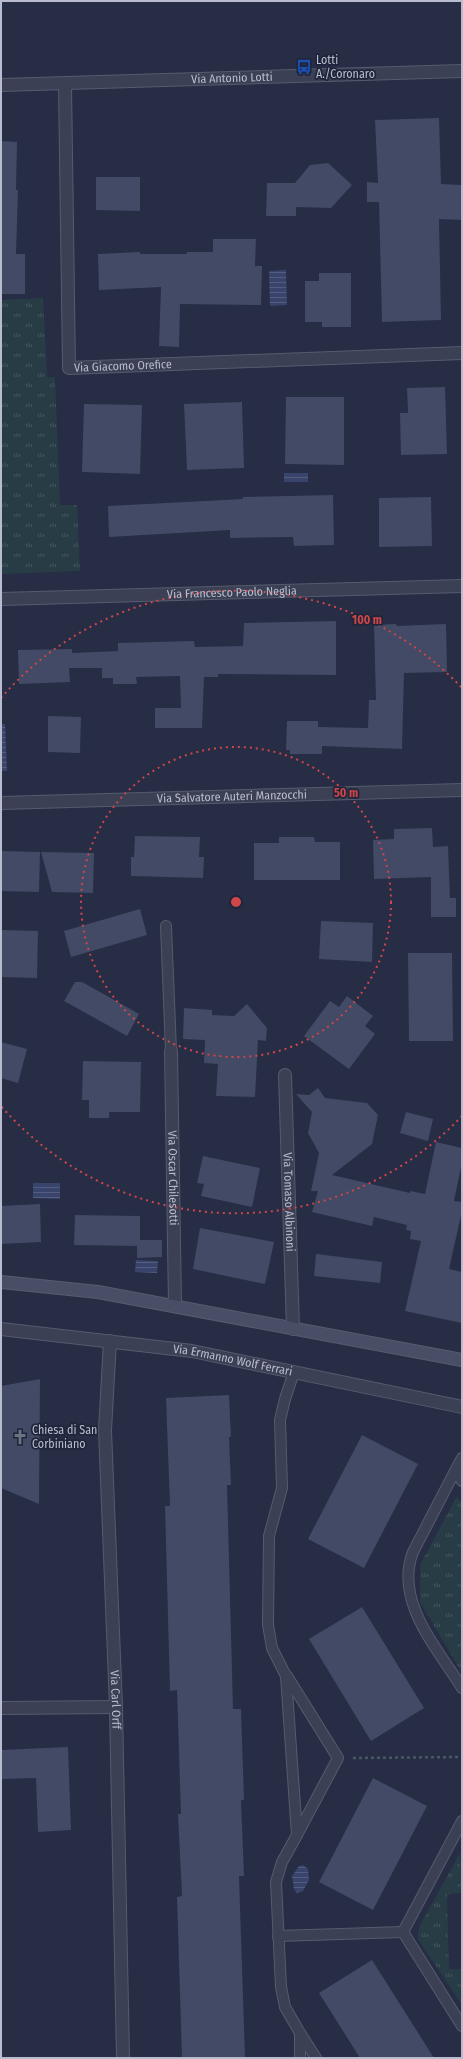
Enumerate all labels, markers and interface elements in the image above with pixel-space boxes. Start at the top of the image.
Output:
place label: Lotti A./Coronaro [316,53,375,81]
bus stop icon: Lotti A./Coronaro [295,58,313,76]
street label: Via Antonio Lotti [191,70,273,86]
street label: Via Giacomo Orefice [74,357,172,375]
street label: Via Francesco Paolo Neglia [167,584,297,601]
text: 100 m [352,613,382,627]
text: 50 m [334,786,358,800]
street label: Via Salvatore Auteri Manzocchi [157,787,307,806]
centre of rings [229,895,243,909]
street label: Via Oscar Chilesotti [165,1130,181,1226]
street label: Via Tomaso Albinoni [280,1152,298,1252]
street label: Via Ermanno Wolf Ferrari [172,1342,294,1379]
place label: Chiesa di San Corbiniano [32,1423,97,1451]
church icon: Chiesa di San Corbiniano [11,1428,29,1446]
street label: Via Carl Orff [108,1670,123,1731]

